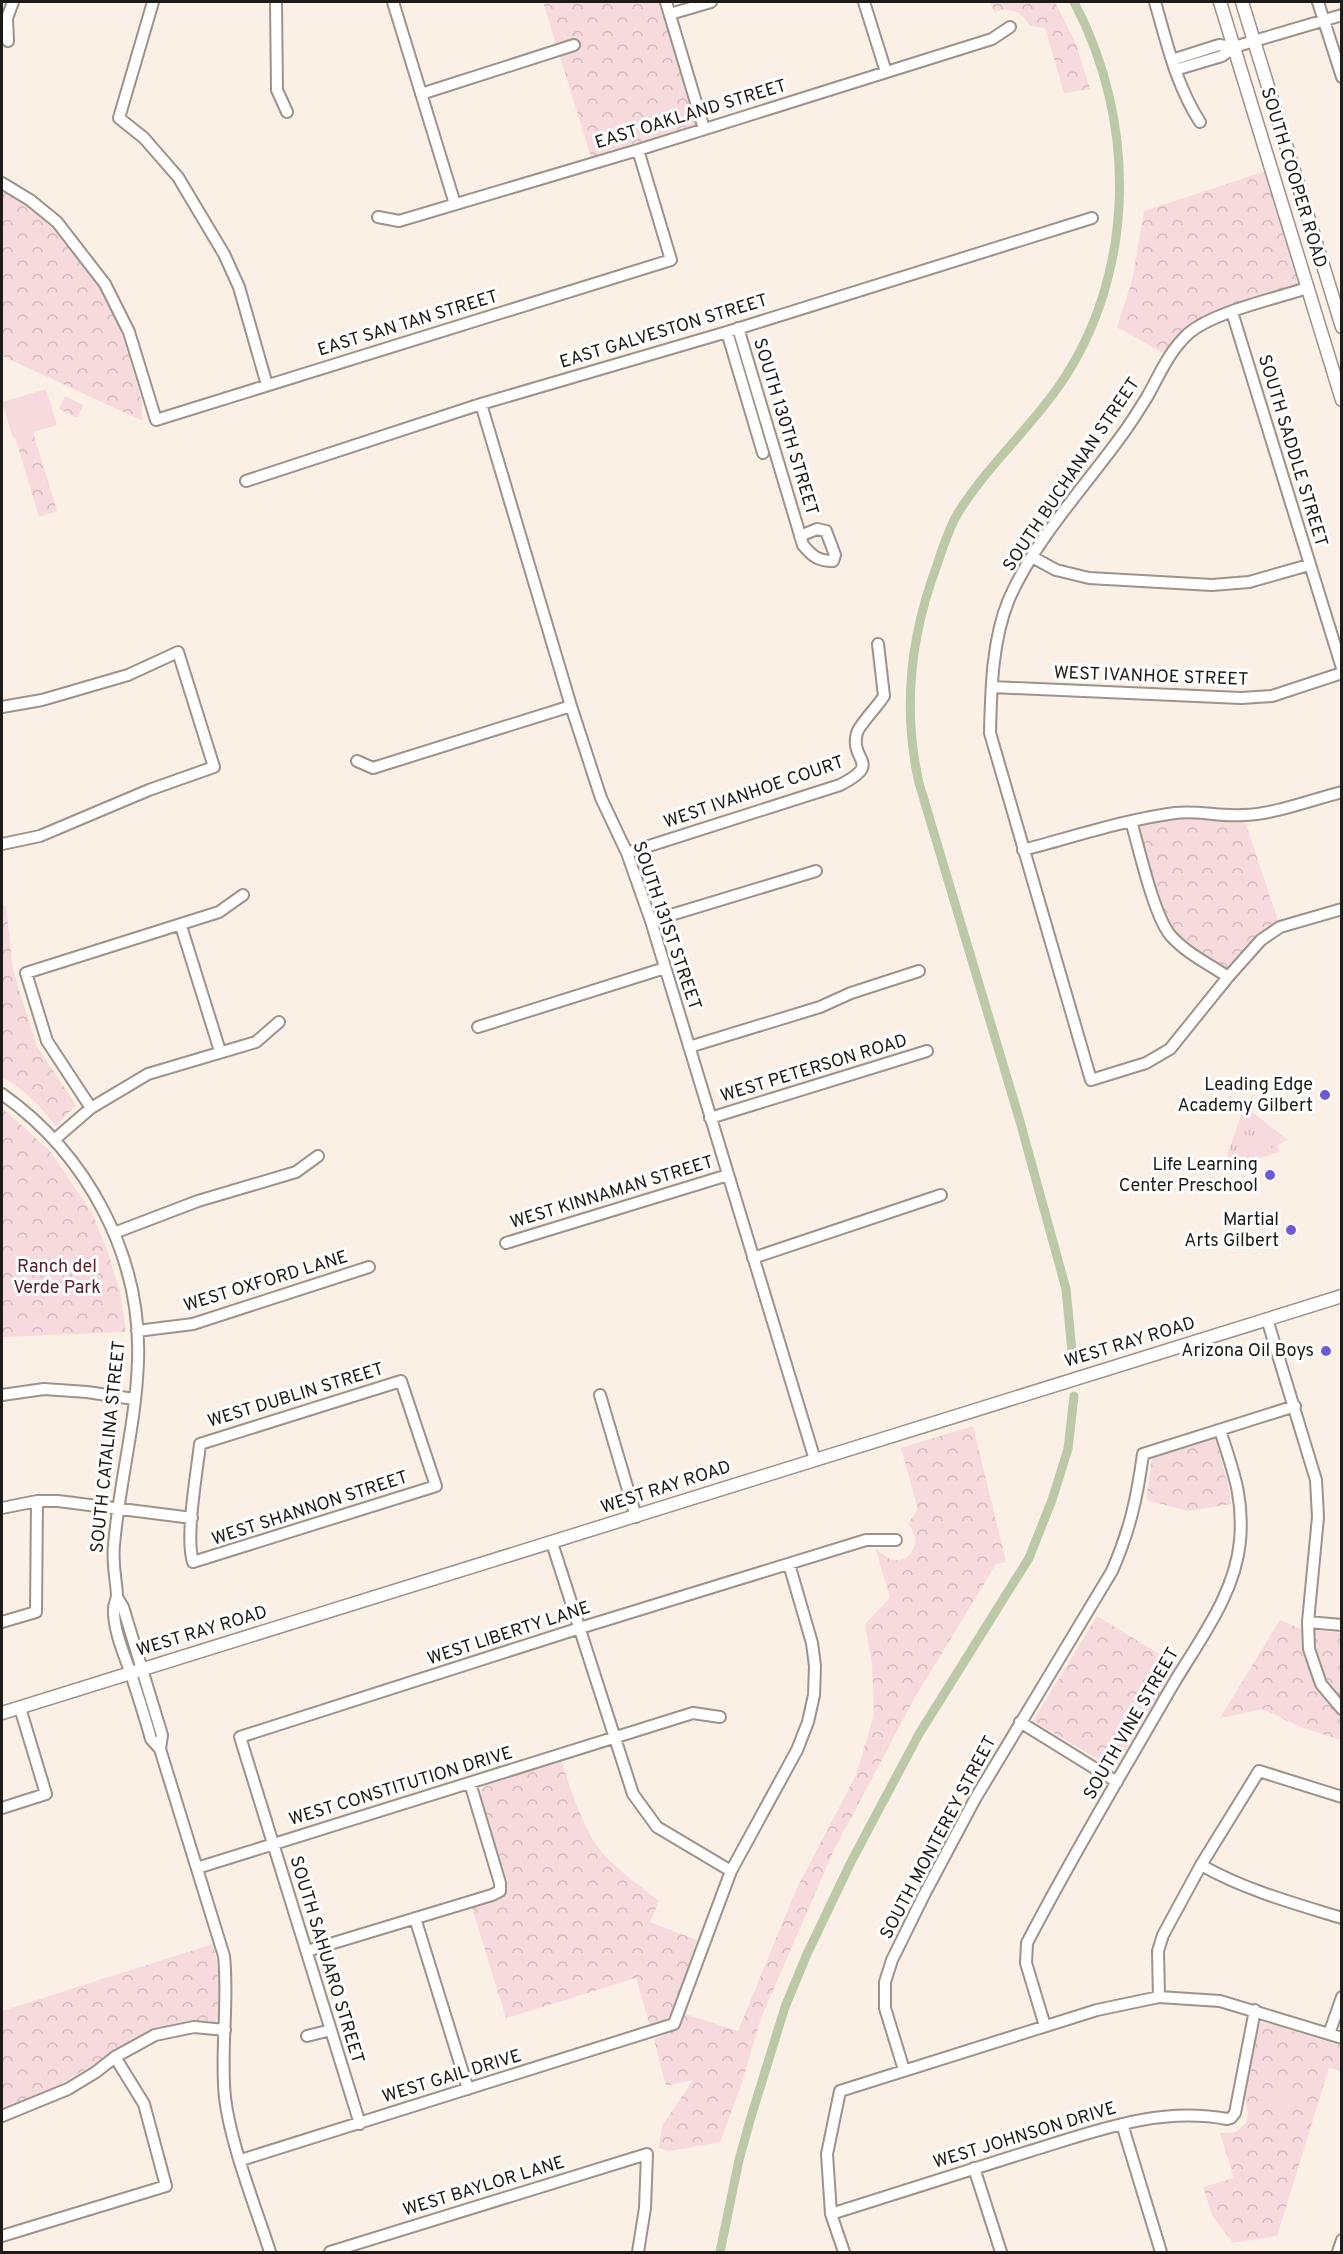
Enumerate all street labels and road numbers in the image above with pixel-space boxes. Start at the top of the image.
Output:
street label: EAST OAKLAND STREET [592,75,790,155]
street label: SOUTH COOPER ROAD [1255,85,1331,271]
street label: EAST SAN TAN STREET [315,286,501,362]
street label: EAST GALVESTON STREET [557,289,771,375]
street label: SOUTH 130TH STREET [747,336,823,518]
street label: SOUTH SADDLE STREET [1252,352,1332,550]
street label: SOUTH BUCHANAN STREET [998,374,1146,576]
street label: WEST IVANHOE STREET [1053,662,1249,692]
street label: WEST IVANHOE COURT [661,751,847,835]
street label: SOUTH 131ST STREET [626,839,706,1013]
street label: WEST PETERSON ROAD [718,1030,910,1108]
street label: WEST KINNAMAN STREET [508,1151,716,1235]
street label: WEST OXFORD LANE [181,1246,351,1318]
street label: WEST RAY ROAD [1062,1312,1198,1374]
street label: SOUTH CATALINA STREET [86,1340,132,1554]
street label: WEST DUBLIN STREET [205,1358,387,1434]
street label: WEST RAY ROAD [598,1456,734,1520]
street label: WEST SHANNON STREET [209,1466,411,1552]
street label: WEST LIBERTY LANE [425,1597,593,1671]
street label: WEST RAY ROAD [134,1601,270,1663]
street label: SOUTH VINE STREET [1079,1644,1185,1804]
street label: SOUTH MONTEREY STREET [876,1732,1002,1944]
street label: WEST CONSTITUTION DRIVE [286,1742,516,1832]
street label: SOUTH SAHUARO STREET [283,1853,369,2067]
street label: WEST GAIL DRIVE [380,2045,524,2109]
street label: WEST JOHNSON DRIVE [931,2097,1119,2175]
street label: WEST BAYLOR LANE [400,2151,568,2223]

